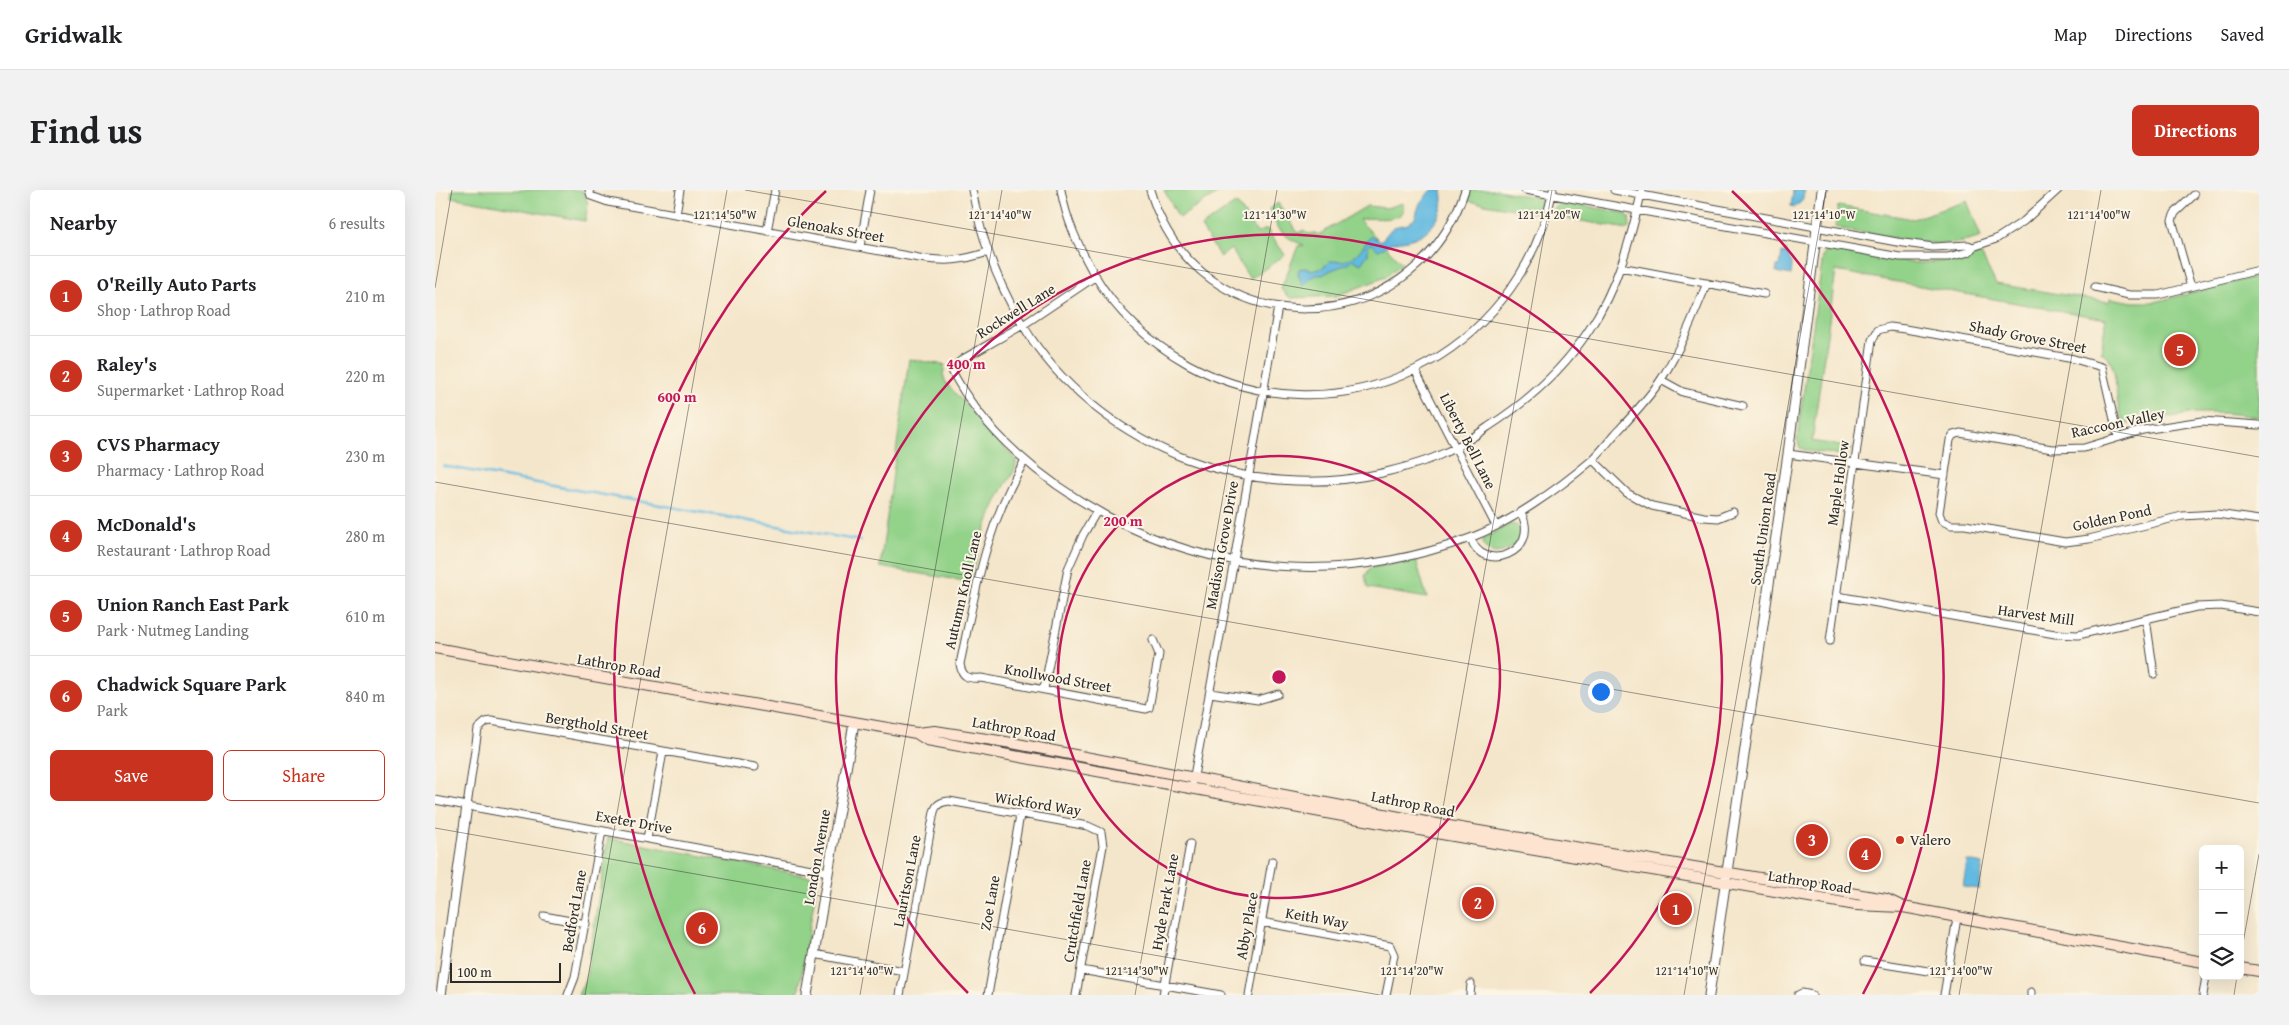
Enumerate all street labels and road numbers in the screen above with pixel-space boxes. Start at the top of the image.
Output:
street label: Glenoaks Street [786,210,887,247]
street label: Rockwell Lane [972,278,1059,343]
street label: Shady Grove Street [1968,315,2089,358]
street label: Liberty Bell Lane [1435,389,1502,493]
street label: Raccoon Valley [2069,402,2167,443]
street label: Maple Hollow [1821,438,1854,527]
street label: South Union Road [1744,471,1781,587]
street label: Madison Grove Drive [1200,479,1243,611]
street label: Golden Pond [2071,499,2153,536]
street label: Autumn Knoll Lane [939,529,986,651]
street label: Harvest Mill [1997,599,2076,630]
street label: Lathrop Road [576,648,663,683]
street label: Knollwood Street [1003,658,1114,697]
street label: Bergthold Street [544,706,651,745]
street label: Lathrop Road [971,711,1058,746]
street label: Lathrop Road [1370,785,1457,822]
street label: Wickford Way [993,786,1083,821]
street label: Exeter Drive [594,804,674,839]
street label: London Avenue [798,807,835,906]
street label: Lauritson Lane [887,833,926,929]
street label: Hyde Park Lane [1146,852,1183,952]
street label: Crutchfield Lane [1057,858,1096,964]
street label: Lathrop Road [1767,865,1853,898]
street label: Bedford Lane [556,868,591,954]
street label: Zoe Lane [974,874,1005,932]
street label: Abby Place [1230,890,1263,961]
street label: Keith Way [1284,902,1351,933]

